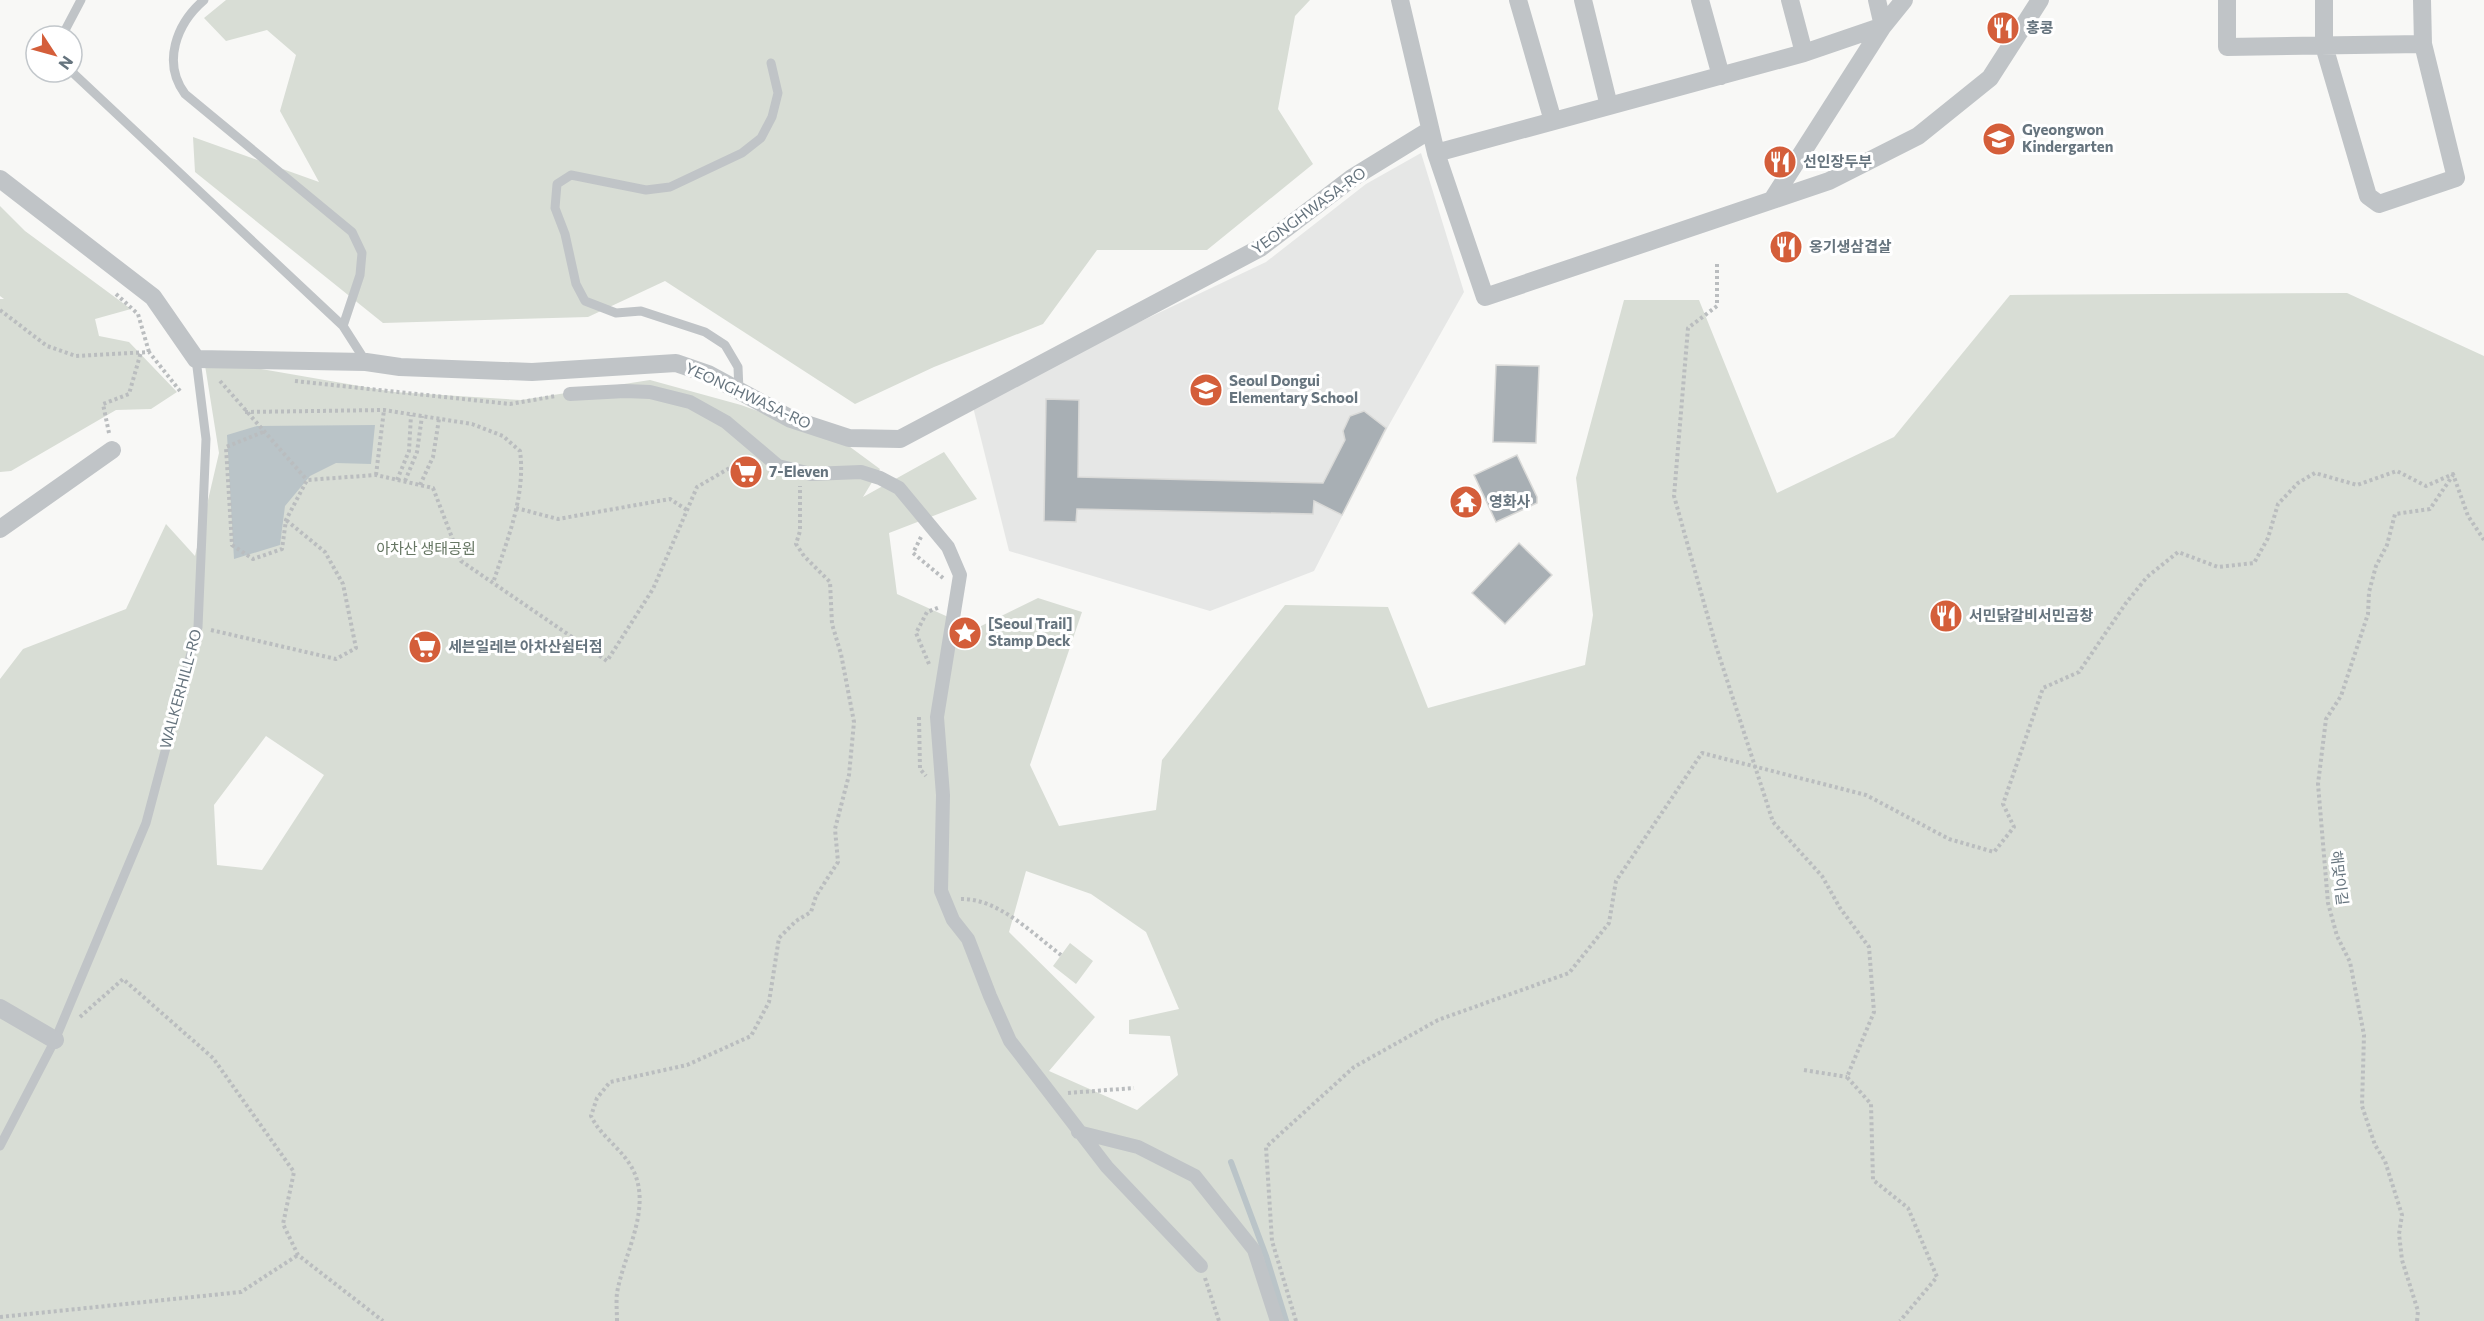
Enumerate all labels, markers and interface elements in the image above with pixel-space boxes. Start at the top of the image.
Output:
restaurant icon: 홍콩 [1985,10,2021,46]
place label: 홍콩 [2026,18,2054,36]
north arrow [24,24,84,84]
text: N [55,53,78,74]
place label: Gyeongwon Kindergarten [2022,120,2113,155]
school or university icon: Gyeongwon Kindergarten [1981,121,2017,157]
restaurant icon: 선인장두부 [1762,144,1798,180]
place label: 선인장두부 [1803,152,1872,170]
street label: YEONGHWASA-RO [1248,163,1369,258]
restaurant icon: 옹기생삼겹살 [1768,229,1804,265]
place label: 옹기생삼겹살 [1809,237,1892,255]
street label: YEONGHWASA-RO [683,358,814,432]
place label: Seoul Dongui Elementary School [1229,371,1358,406]
school or university icon: Seoul Dongui Elementary School [1188,372,1224,408]
supermarket icon: 7-Eleven [728,454,764,490]
place label: 7-Eleven [769,462,829,480]
temple icon: 영화사 [1448,484,1484,520]
place label: 영화사 [1489,492,1531,510]
park label: 아차산 생태공원 [376,539,476,557]
restaurant icon: 서민닭갈비서민곱창 [1928,598,1964,634]
place label: 서민닭갈비서민곱창 [1969,606,2093,624]
place label: [Seoul Trail] Stamp Deck [988,614,1073,649]
place icon: [Seoul Trail] Stamp Deck [947,615,983,651]
street label: WALKERHILL-RO [155,627,205,751]
supermarket icon: 세븐일레븐 아차산쉼터점 [407,629,443,665]
place label: 세븐일레븐 아차산쉼터점 [448,637,603,655]
street label: 해맞이길 [2328,849,2352,906]

